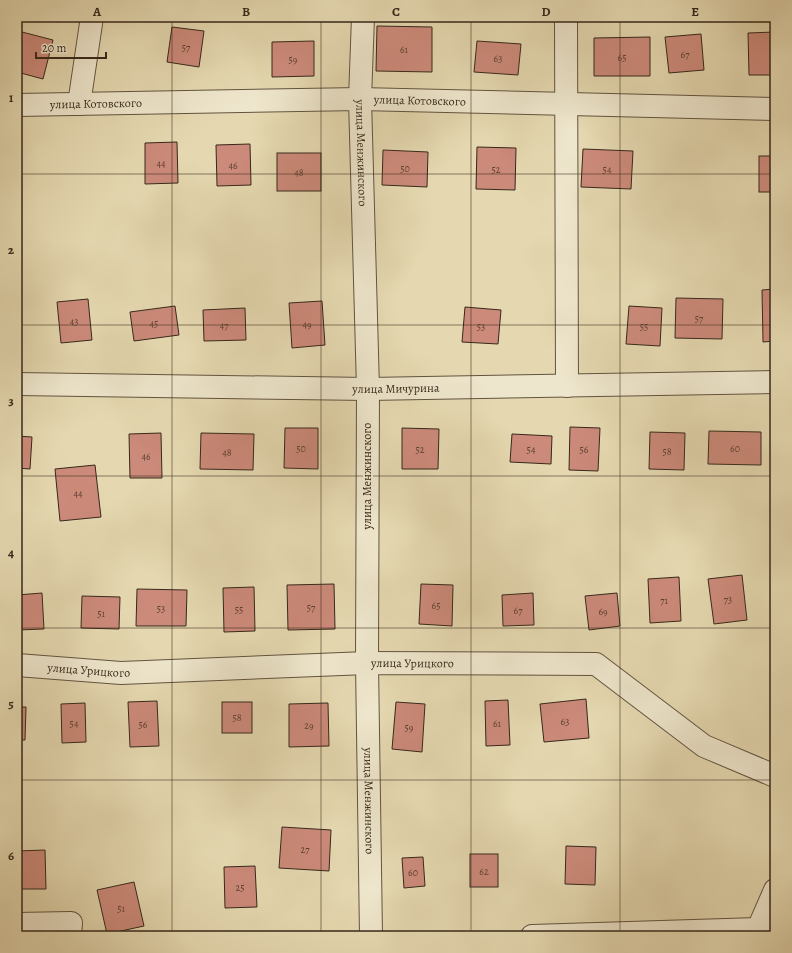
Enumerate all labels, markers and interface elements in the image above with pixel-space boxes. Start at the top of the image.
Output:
text: A [92,3,102,20]
text: B [242,3,250,20]
text: C [392,3,400,20]
text: D [541,3,551,20]
text: E [691,3,699,20]
scale bar [36,34,106,60]
text: 20 m [42,40,66,56]
house number: 57 [182,41,191,54]
house number: 61 [400,43,409,56]
house number: 67 [681,48,690,61]
house number: 65 [618,51,626,64]
house number: 63 [494,52,502,65]
house number: 59 [289,53,298,66]
text: 1 [9,89,14,106]
street label: улица Котовского [373,91,466,110]
street label: улица Котовского [49,95,142,112]
street label: улица Менжинского [352,98,371,207]
house number: 44 [156,157,166,170]
house number: 46 [228,159,238,172]
house number: 50 [400,162,410,175]
house number: 52 [491,163,501,176]
house number: 54 [603,163,612,176]
house number: 48 [294,166,304,179]
text: 2 [8,241,15,258]
house number: 57 [695,312,704,325]
house number: 43 [70,315,78,328]
house number: 45 [150,317,158,330]
house number: 49 [302,318,312,331]
house number: 47 [220,319,229,332]
house number: 53 [477,320,485,333]
house number: 55 [640,320,648,333]
street label: улица Мичурина [351,380,440,397]
text: 3 [8,392,14,409]
street label: улица Менжинского [359,423,375,530]
house number: 50 [296,442,306,455]
house number: 60 [730,442,740,455]
house number: 52 [415,443,425,456]
house number: 54 [527,443,536,456]
house number: 56 [580,443,589,456]
house number: 58 [662,445,672,458]
house number: 48 [222,446,232,459]
house number: 46 [141,450,151,463]
house number: 44 [73,487,83,500]
text: 4 [8,544,14,561]
house number: 73 [724,593,732,606]
house number: 71 [660,594,668,607]
house number: 65 [432,599,440,612]
house number: 57 [307,601,316,614]
house number: 53 [157,602,165,615]
house number: 55 [235,603,243,616]
house number: 67 [514,604,523,617]
house number: 69 [598,605,608,618]
house number: 51 [97,607,105,620]
street label: улица Урицкого [370,655,454,671]
street label: улица Урицкого [46,659,130,681]
text: 5 [8,695,14,712]
house number: 58 [232,711,242,724]
house number: 63 [561,715,569,728]
house number: 54 [70,717,79,730]
house number: 61 [493,717,502,730]
house number: 56 [139,718,148,731]
house number: 29 [304,719,314,732]
house number: 59 [405,721,414,734]
street label: улица Менжинского [360,746,378,854]
house number: 27 [301,843,310,856]
text: 6 [8,847,14,864]
house number: 62 [479,865,489,878]
house number: 60 [408,866,418,879]
house number: 25 [235,881,245,894]
house number: 51 [117,902,125,915]

